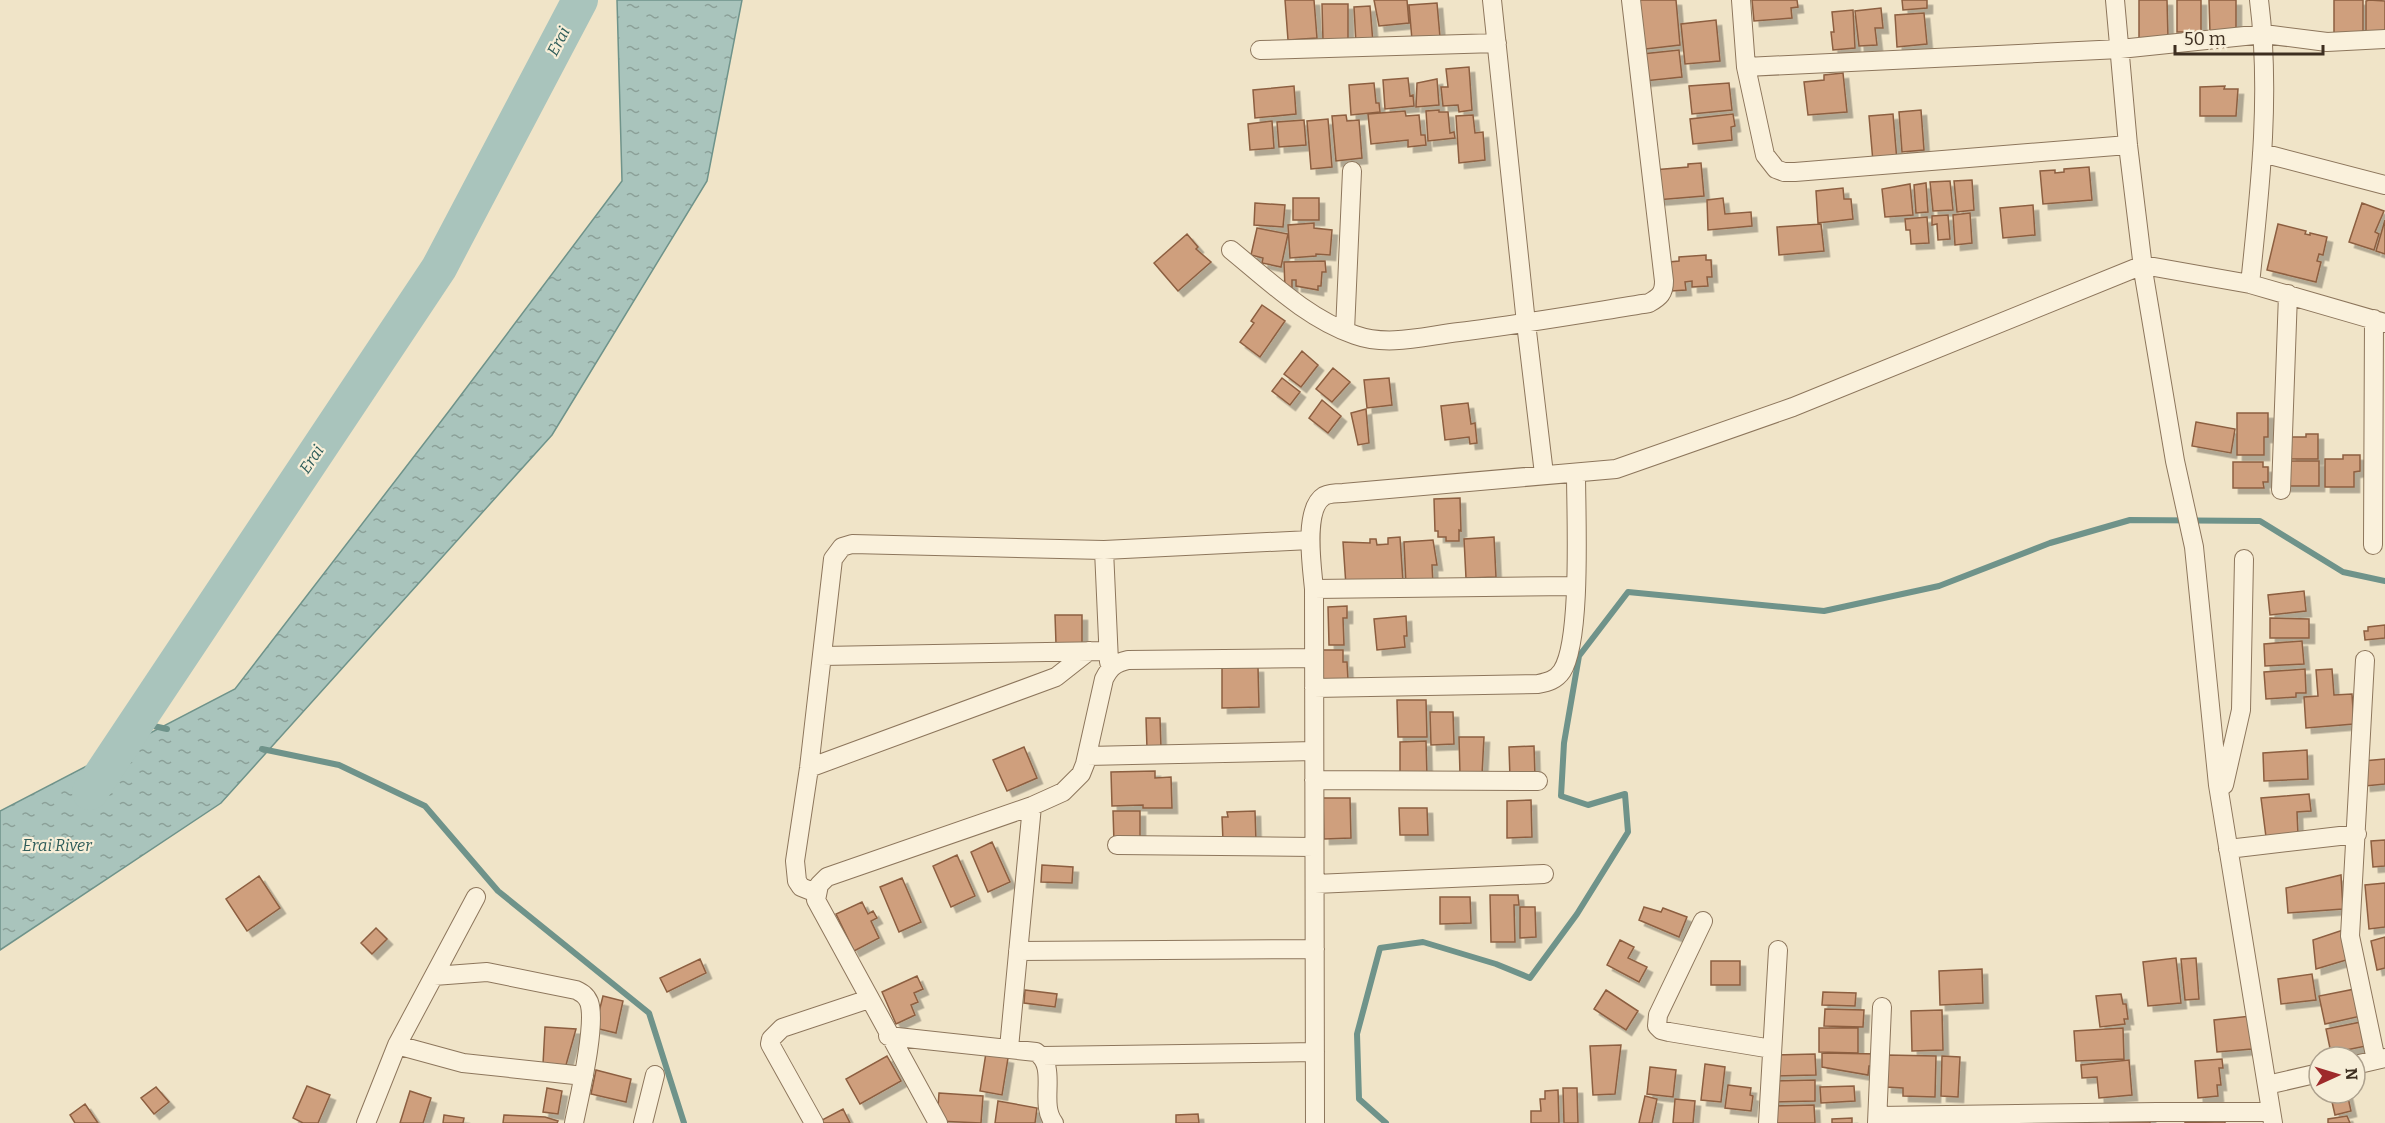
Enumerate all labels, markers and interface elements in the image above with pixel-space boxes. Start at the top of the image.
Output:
scale bar [2175,18,2324,56]
water label: Erai [543,23,574,59]
text: 50 m [2184,28,2226,50]
water label: Erai [295,441,328,477]
water label: Erai River [22,836,93,855]
north arrow [2307,1045,2367,1105]
text: N [2342,1067,2361,1081]

